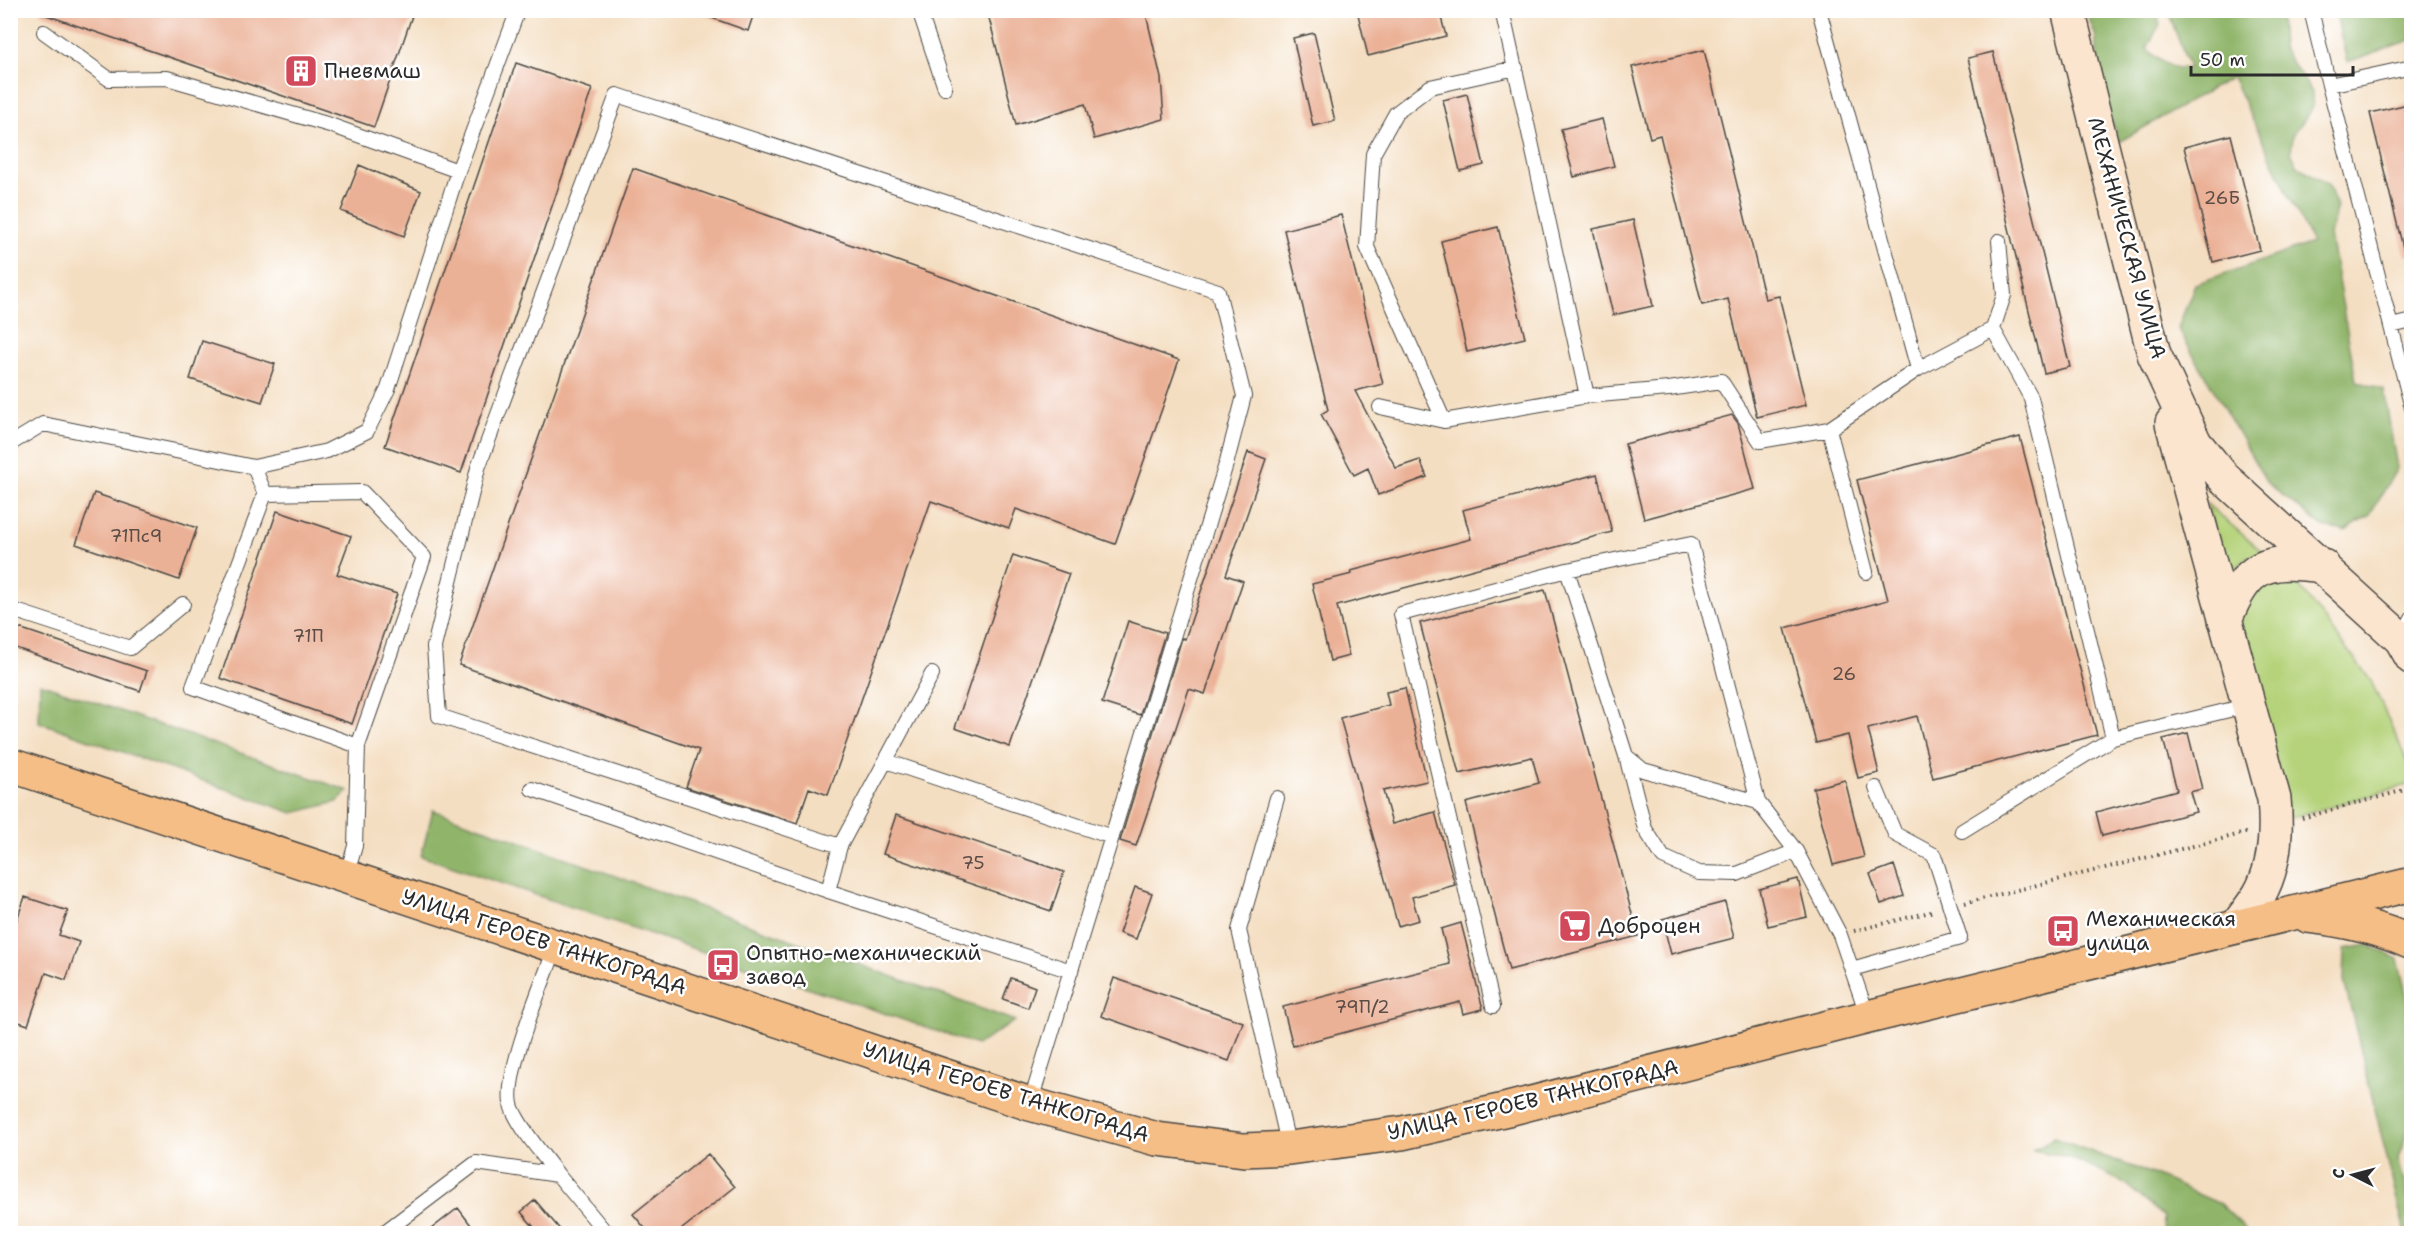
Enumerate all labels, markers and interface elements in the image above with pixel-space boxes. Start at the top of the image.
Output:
scale bar [2191,39,2353,77]
text: 50 m [2200,48,2245,72]
building icon: Пневмаш [283,53,319,89]
place label: Пневмаш [324,57,421,85]
street label: МЕХАНИЧЕСКАЯ УЛИЦА [2081,114,2173,362]
house number: 26Б [2204,186,2240,210]
house number: 71Пс9 [110,524,162,548]
house number: 71П [292,624,324,648]
house number: 26 [1832,662,1856,686]
house number: 75 [962,851,984,875]
street label: УЛИЦА ГЕРОЕВ ТАНКОГРАДА [398,883,690,1001]
place label: Механическая улица [2086,905,2236,957]
supermarket icon: Доброцен [1557,908,1593,944]
place label: Доброцен [1598,912,1701,940]
bus stop icon: Механическая улица [2045,913,2081,949]
place label: Опытно-механический завод [746,939,982,991]
bus stop icon: Опытно-механический завод [705,947,741,983]
house number: 79П/2 [1334,995,1390,1019]
street label: УЛИЦА ГЕРОЕВ ТАНКОГРАДА [860,1035,1152,1149]
street label: УЛИЦА ГЕРОЕВ ТАНКОГРАДА [1385,1053,1681,1147]
north arrow [2323,1145,2383,1205]
text: С [2328,1167,2350,1179]

